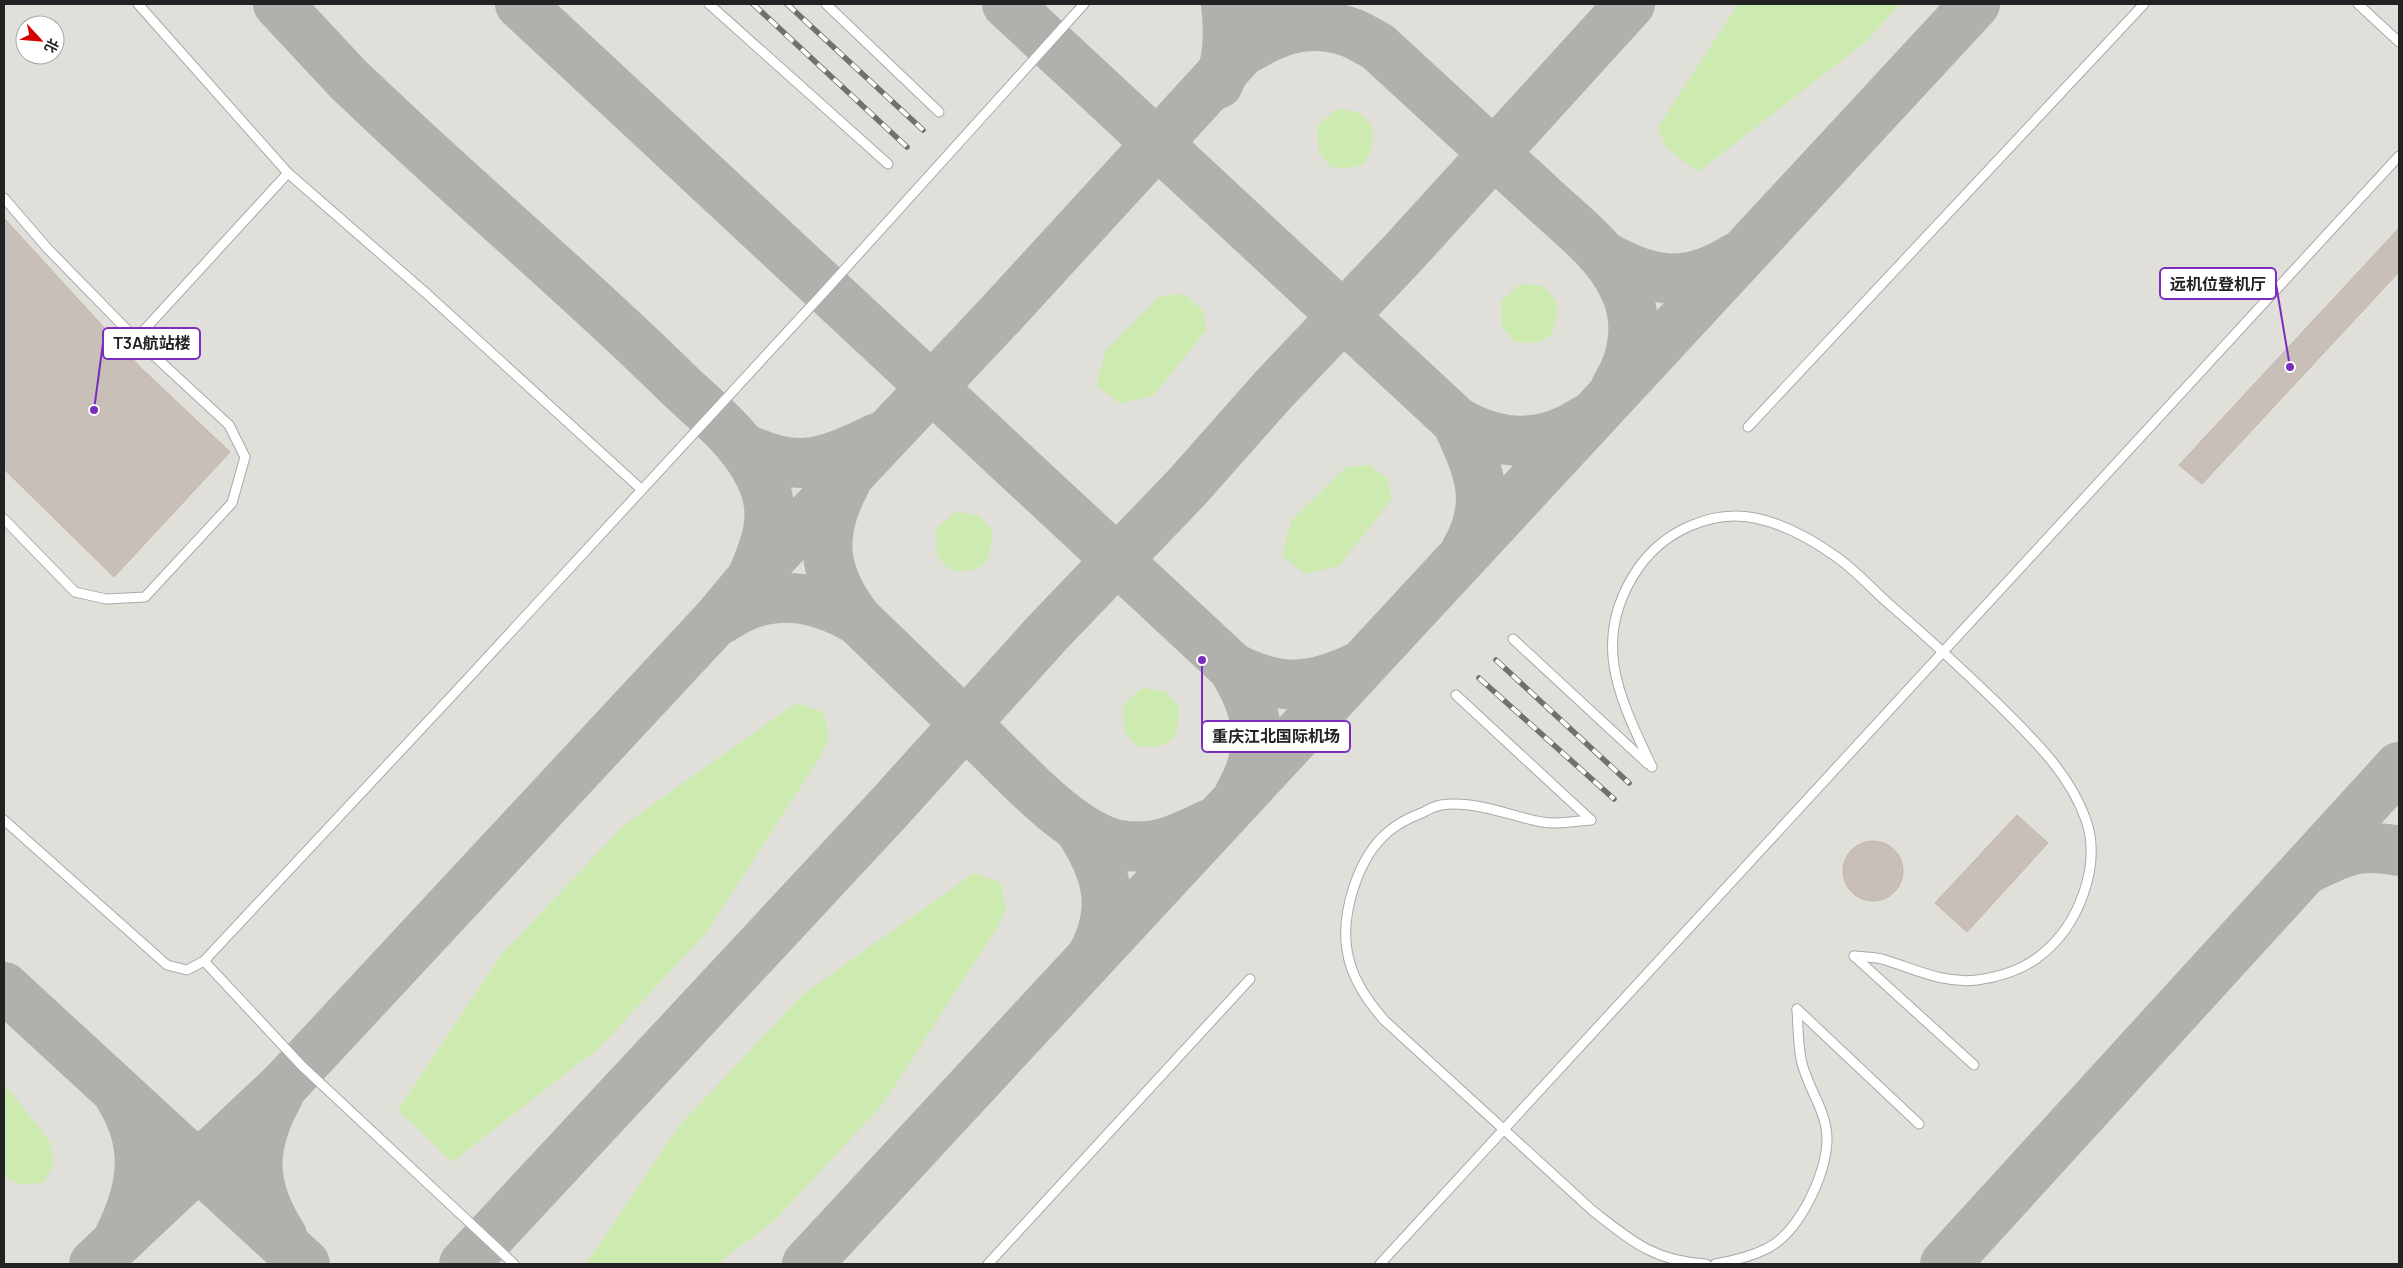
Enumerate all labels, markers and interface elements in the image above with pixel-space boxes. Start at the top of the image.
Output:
north arrow [15,15,65,65]
text: 北 [41,35,64,56]
callout: 远机位登机厅 [2160,268,2276,299]
text: 远机位登机厅 [2170,273,2266,295]
callout: T3A航站楼 [103,328,200,359]
text: T3A航站楼 [113,332,191,354]
callout: 重庆江北国际机场 [1202,721,1350,752]
text: 重庆江北国际机场 [1212,725,1340,747]

